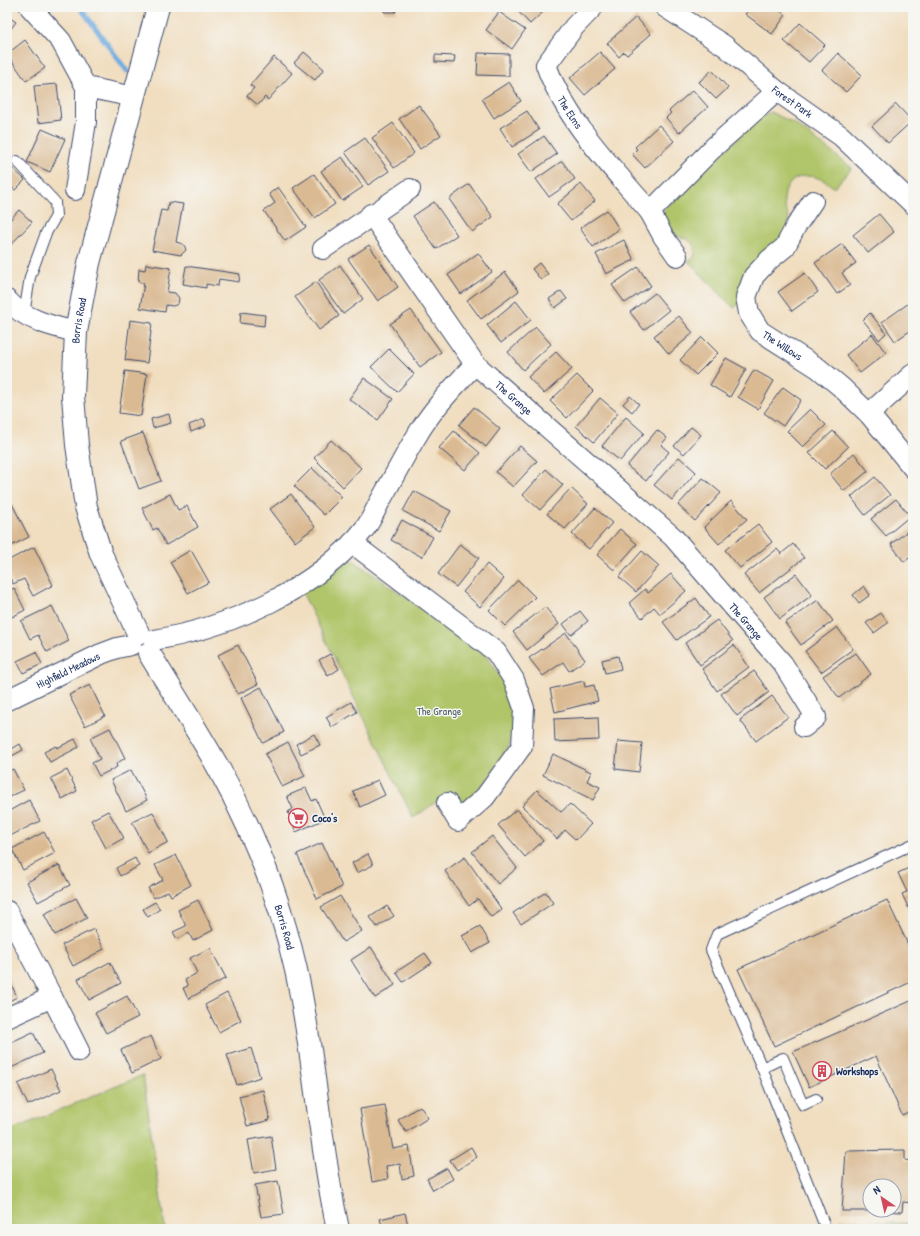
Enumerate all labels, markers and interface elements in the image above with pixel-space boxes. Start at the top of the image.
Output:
street label: Forest Park [768,82,816,121]
street label: The Elms [554,93,586,132]
street label: Borris Road [68,296,89,344]
street label: The Willows [760,327,805,363]
street label: The Grange [492,378,536,418]
street label: The Grange [726,600,766,643]
street label: Highfield Meadows [34,649,102,692]
park label: The Grange [417,704,462,718]
supermarket icon: Coco's [287,807,309,829]
place label: Coco's [312,811,338,825]
street label: Borris Road [272,903,298,952]
building icon: Workshops [811,1060,833,1082]
place label: Workshops [836,1064,879,1079]
north arrow [862,1178,902,1218]
text: N [870,1182,883,1197]

